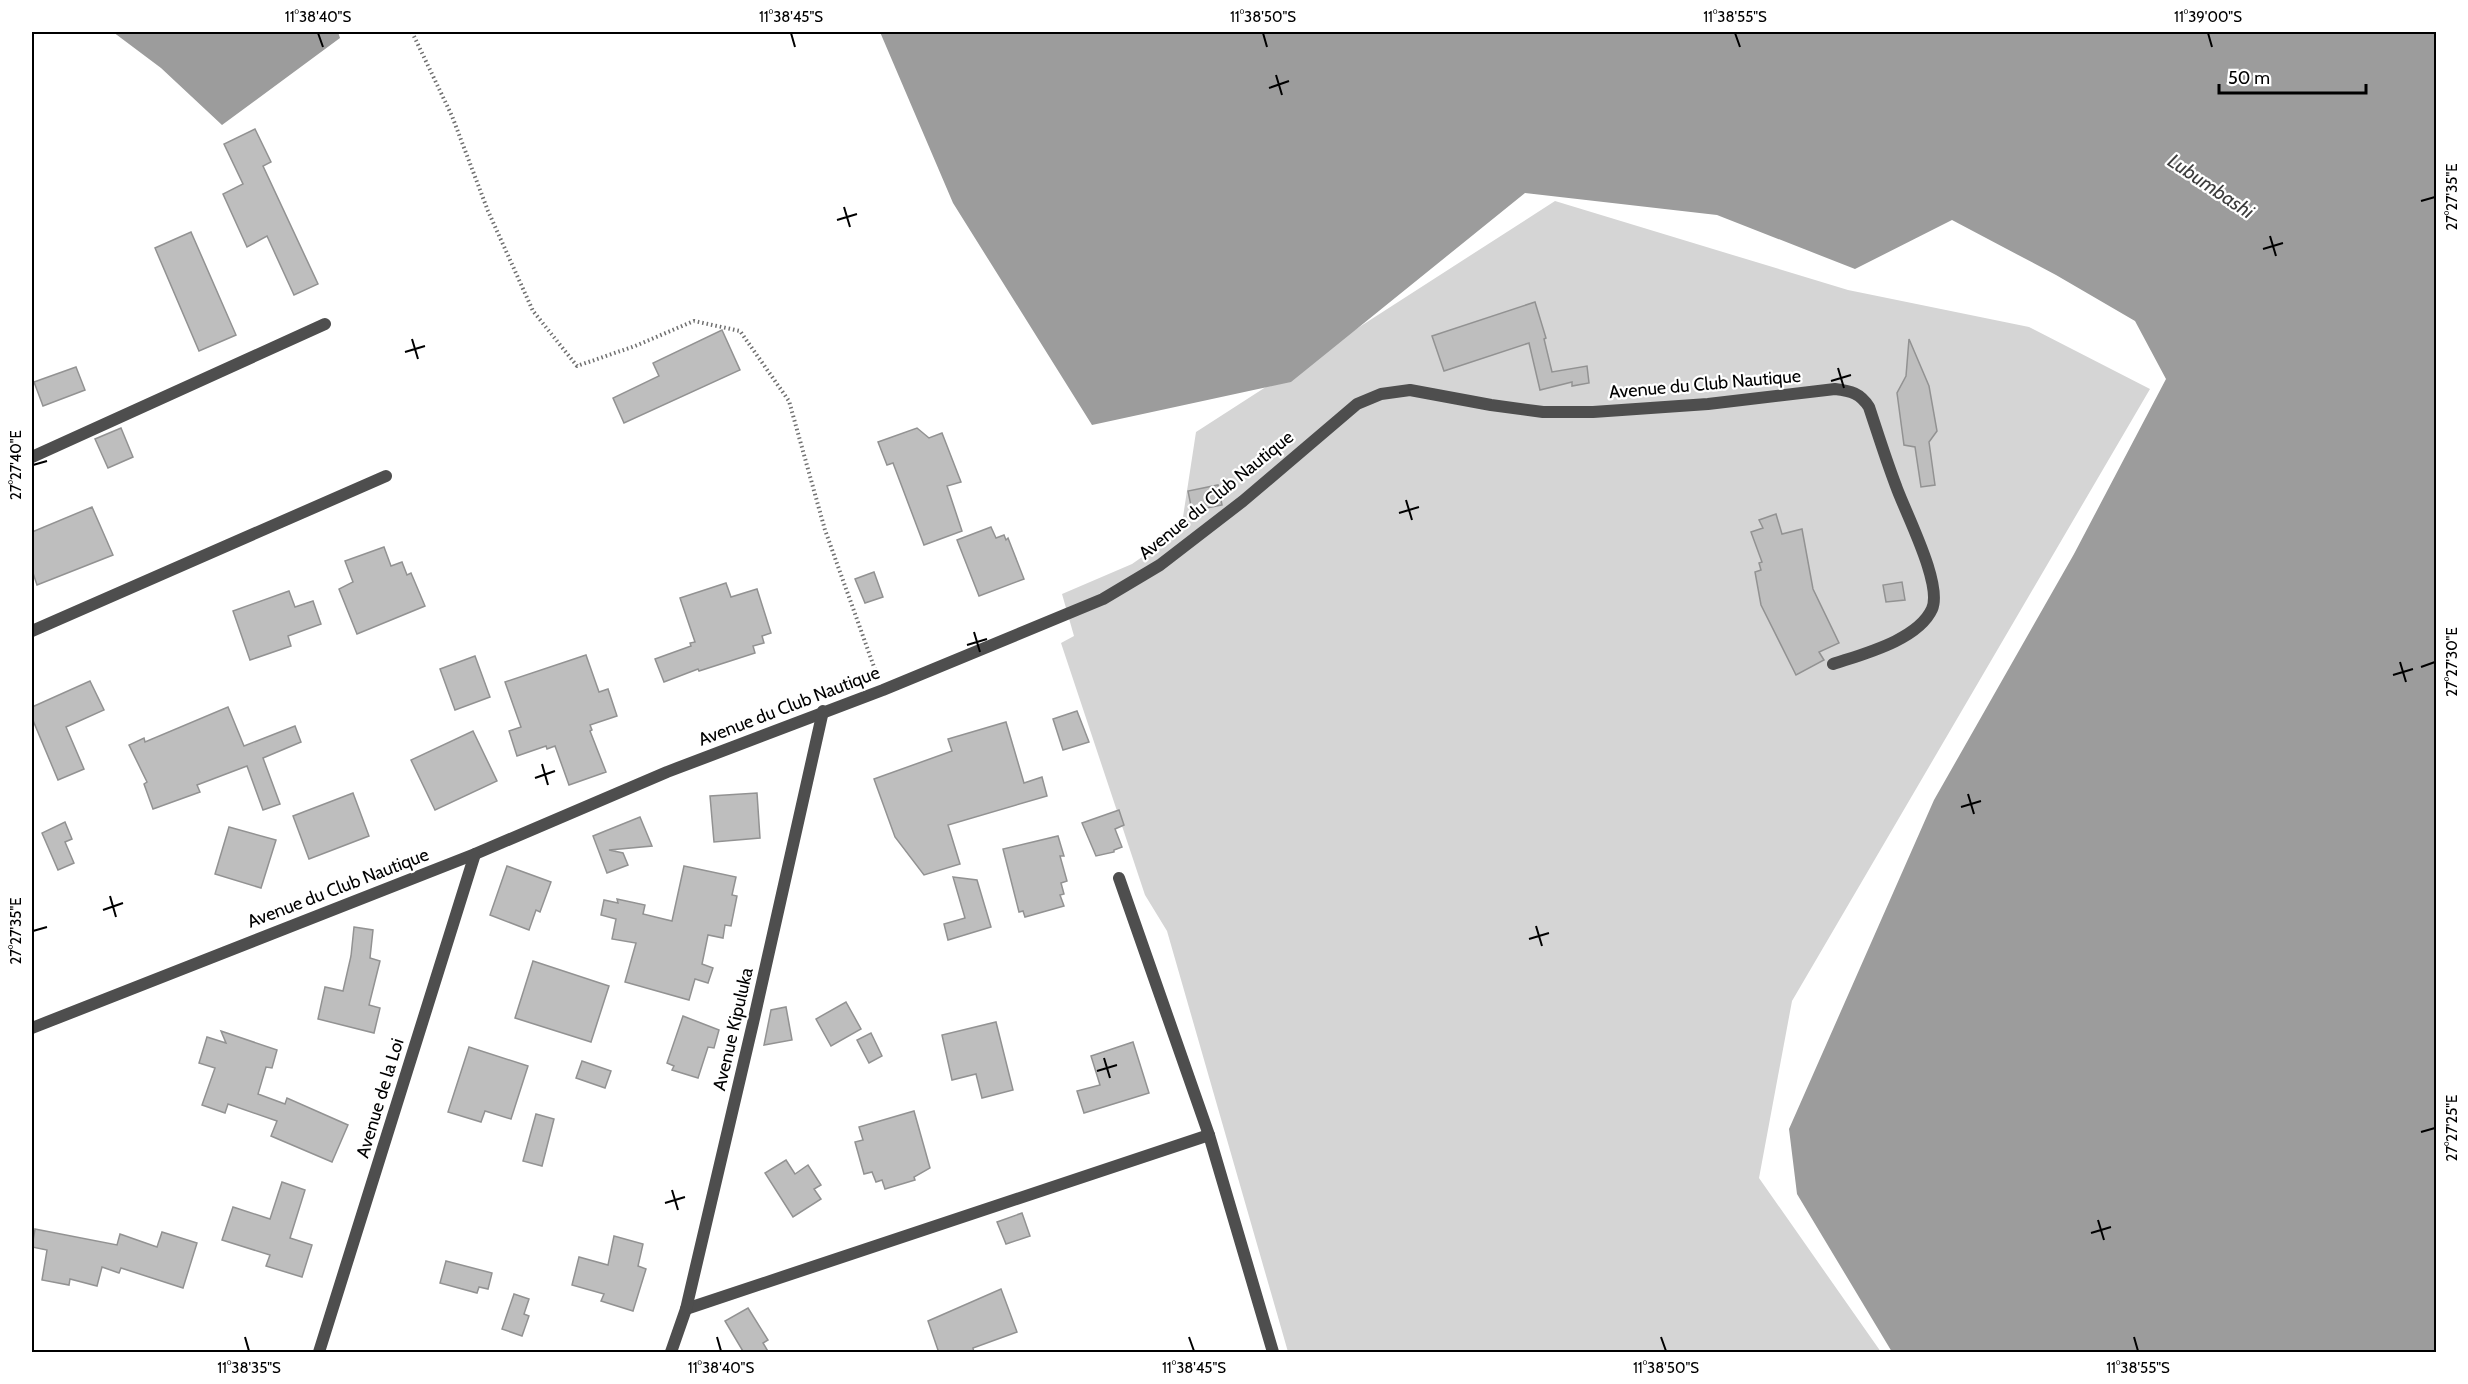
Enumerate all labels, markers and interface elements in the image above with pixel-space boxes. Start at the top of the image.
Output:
text: 11°38'40"S [285,8,351,26]
text: 11°38'45"S [759,8,823,26]
text: 11°38'50"S [1230,8,1296,26]
text: 11°38'55"S [1703,8,1767,26]
text: 11°39'00"S [2174,8,2242,26]
scale bar [2219,57,2366,95]
text: 50 m [2228,67,2270,89]
water label: Lubumbashi [2163,148,2259,224]
text: 27°27'35"E [2443,163,2461,231]
street label: Avenue du Club Nautique [1608,365,1802,403]
street label: Avenue du Club Nautique [1134,426,1298,564]
text: 27°27'40"E [7,430,25,500]
text: 27°27'30"E [2443,627,2461,697]
street label: Avenue du Club Nautique [695,661,883,751]
street label: Avenue du Club Nautique [244,843,432,933]
text: 27°27'35"E [7,897,25,965]
street label: Avenue Kipuluka [708,965,758,1093]
street label: Avenue de la Loi [351,1036,409,1160]
text: 27°27'25"E [2443,1095,2461,1161]
text: 11°38'35"S [217,1359,281,1377]
text: 11°38'40"S [688,1359,754,1377]
text: 11°38'45"S [1162,1359,1226,1377]
text: 11°38'50"S [1633,1359,1699,1377]
text: 11°38'55"S [2106,1359,2170,1377]

